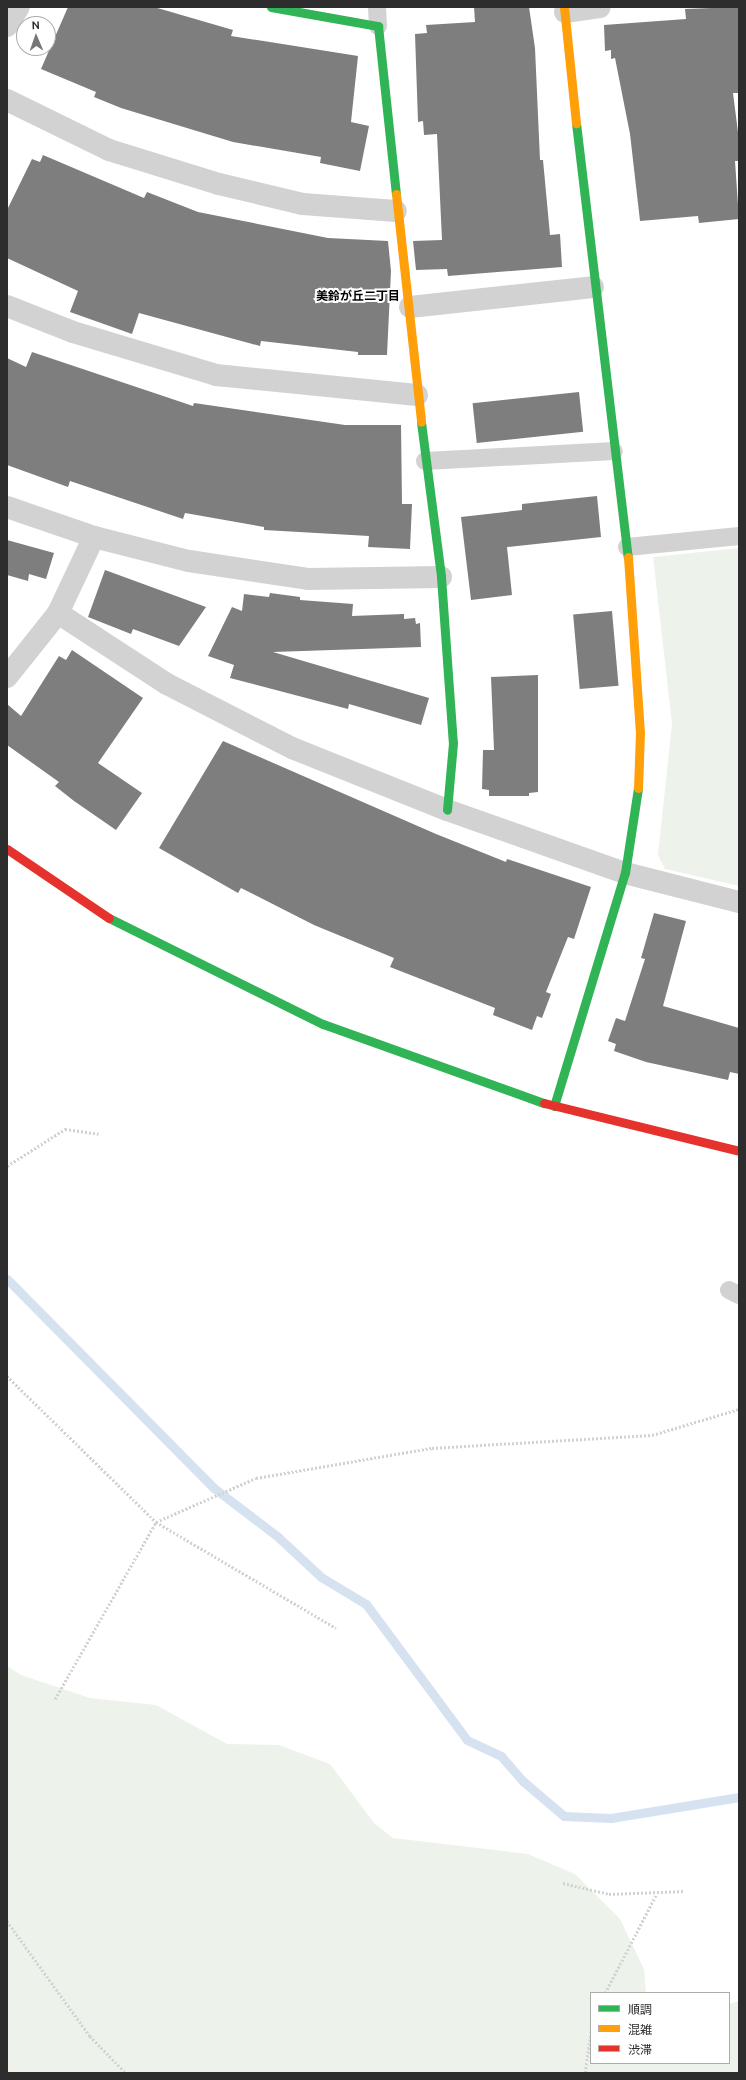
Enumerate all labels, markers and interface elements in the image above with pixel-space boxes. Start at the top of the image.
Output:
north arrow [16,16,56,56]
text: N [31,19,40,31]
district label: 美鈴が丘二丁目 [316,289,400,303]
legend [590,1992,730,2064]
text: 順調 [628,2003,652,2016]
text: 混雑 [628,2023,652,2036]
text: 渋滞 [628,2043,652,2056]

